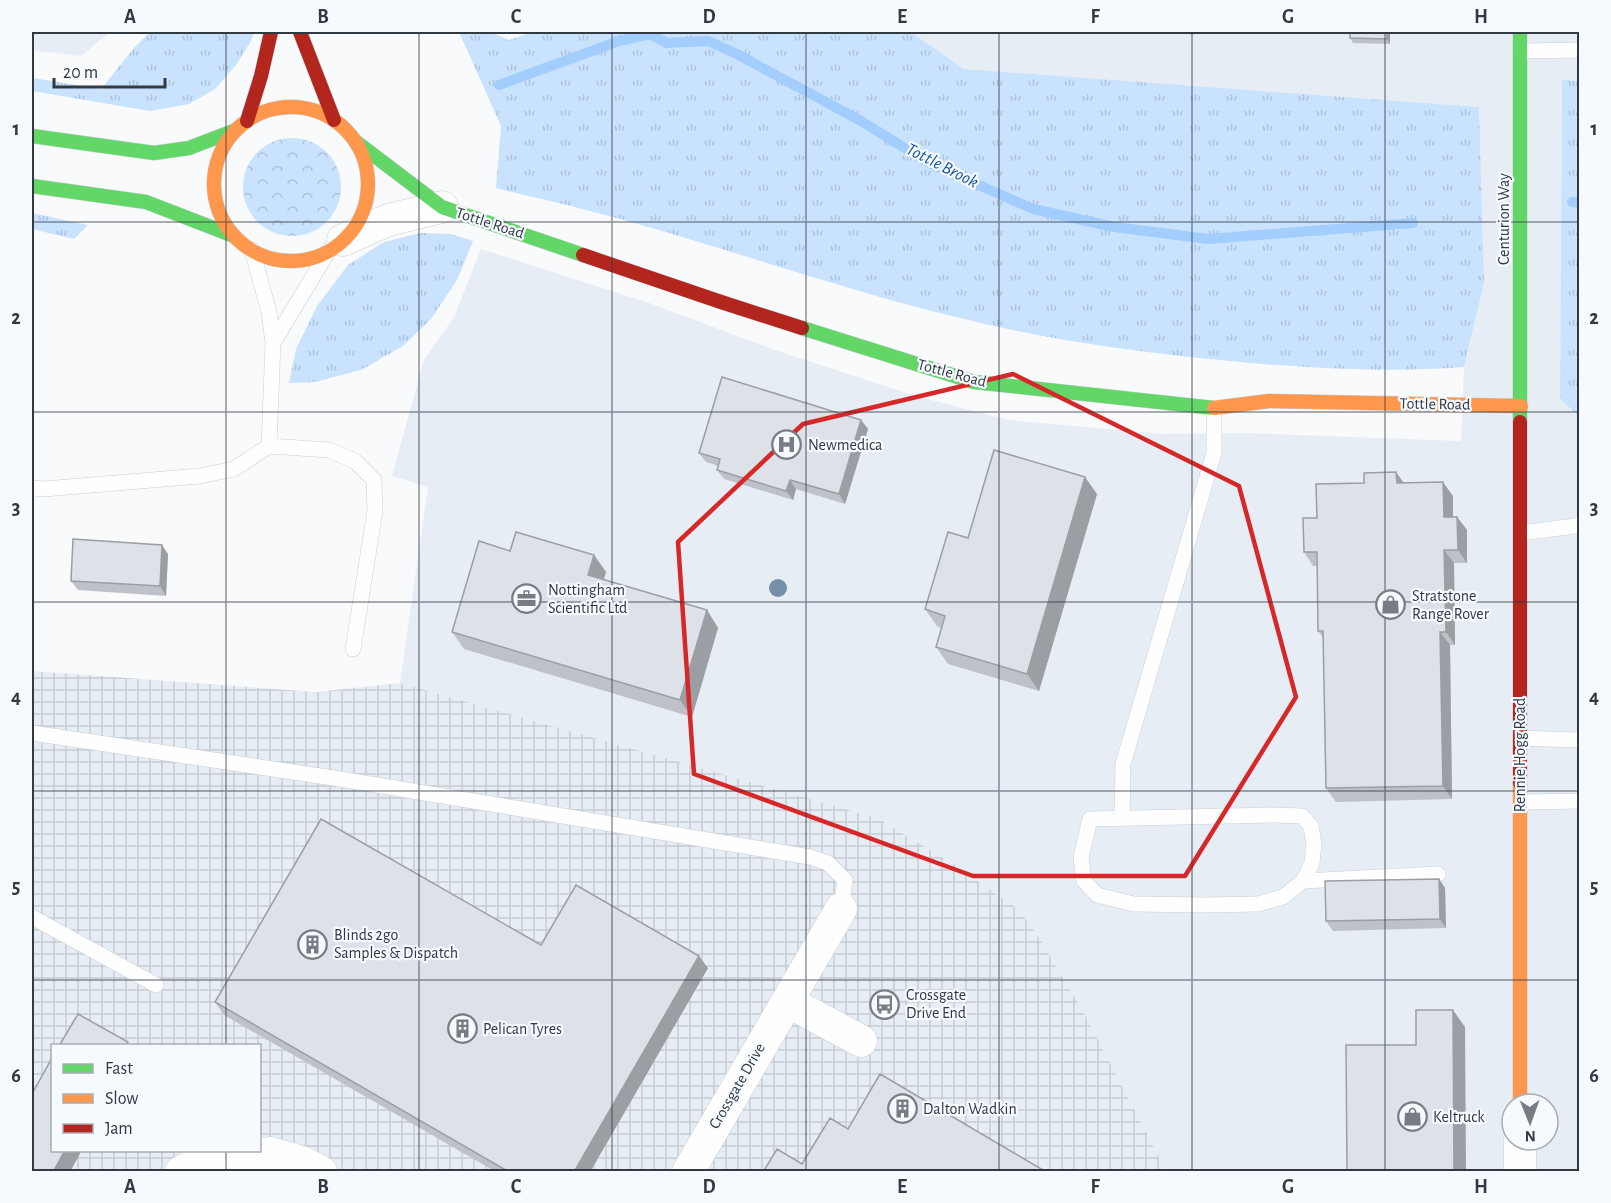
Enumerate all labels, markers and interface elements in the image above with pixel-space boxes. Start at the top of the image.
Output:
text: A [124,7,136,27]
text: B [317,7,329,27]
text: C [511,7,522,27]
text: D [702,7,716,27]
text: E [897,7,907,27]
text: F [1090,7,1100,27]
text: G [1282,7,1294,27]
text: H [1474,7,1488,27]
scale bar [54,51,165,89]
text: 20 m [63,64,98,82]
text: 1 [12,119,20,139]
text: 1 [1590,119,1598,139]
water label: Tottle Brook [903,140,981,192]
street label: Centurion Way [1496,173,1513,265]
street label: Tottle Road [454,204,526,242]
text: 2 [11,308,21,328]
text: 2 [1589,308,1599,328]
street label: Tottle Road [916,356,988,390]
street label: Tottle Road [1400,395,1470,413]
hospital icon: Newmedica [771,429,803,461]
place label: Newmedica [808,437,883,453]
text: 3 [12,498,20,518]
text: 3 [1590,498,1598,518]
place label: Nottingham Scientific Ltd [548,582,627,616]
office icon: Nottingham Scientific Ltd [511,583,543,615]
place label: Stratstone Range Rover [1412,588,1490,622]
shop icon: Stratstone Range Rover [1375,589,1407,621]
text: 4 [11,687,21,707]
text: 4 [1589,687,1599,707]
street label: Rennie Hogg Road [1512,698,1528,812]
text: 5 [12,877,20,897]
text: 5 [1590,877,1598,897]
place label: Blinds 2go Samples & Dispatch [334,927,458,961]
building icon: Blinds 2go Samples & Dispatch [297,928,329,960]
place label: Crossgate Drive End [906,987,966,1021]
bus stop icon: Crossgate Drive End [869,988,901,1020]
building icon: Pelican Tyres [446,1013,478,1045]
place label: Pelican Tyres [483,1021,562,1038]
street label: Crossgate Drive [706,1040,768,1132]
legend [51,1044,261,1152]
text: Fast [105,1060,133,1078]
text: 6 [11,1066,21,1086]
text: 6 [1589,1066,1599,1086]
text: Slow [105,1090,138,1108]
north arrow [1500,1092,1560,1152]
building icon: Dalton Wadkin [886,1093,918,1125]
place label: Dalton Wadkin [923,1101,1017,1117]
shop icon: Keltruck [1396,1101,1428,1133]
place label: Keltruck [1433,1109,1485,1125]
text: Jam [105,1120,133,1138]
text: N [1525,1128,1536,1144]
text: A [124,1177,136,1197]
text: B [317,1177,329,1197]
text: C [511,1177,522,1197]
text: D [702,1177,716,1197]
text: E [897,1177,907,1197]
text: F [1090,1177,1100,1197]
text: G [1282,1177,1294,1197]
text: H [1474,1177,1488,1197]

